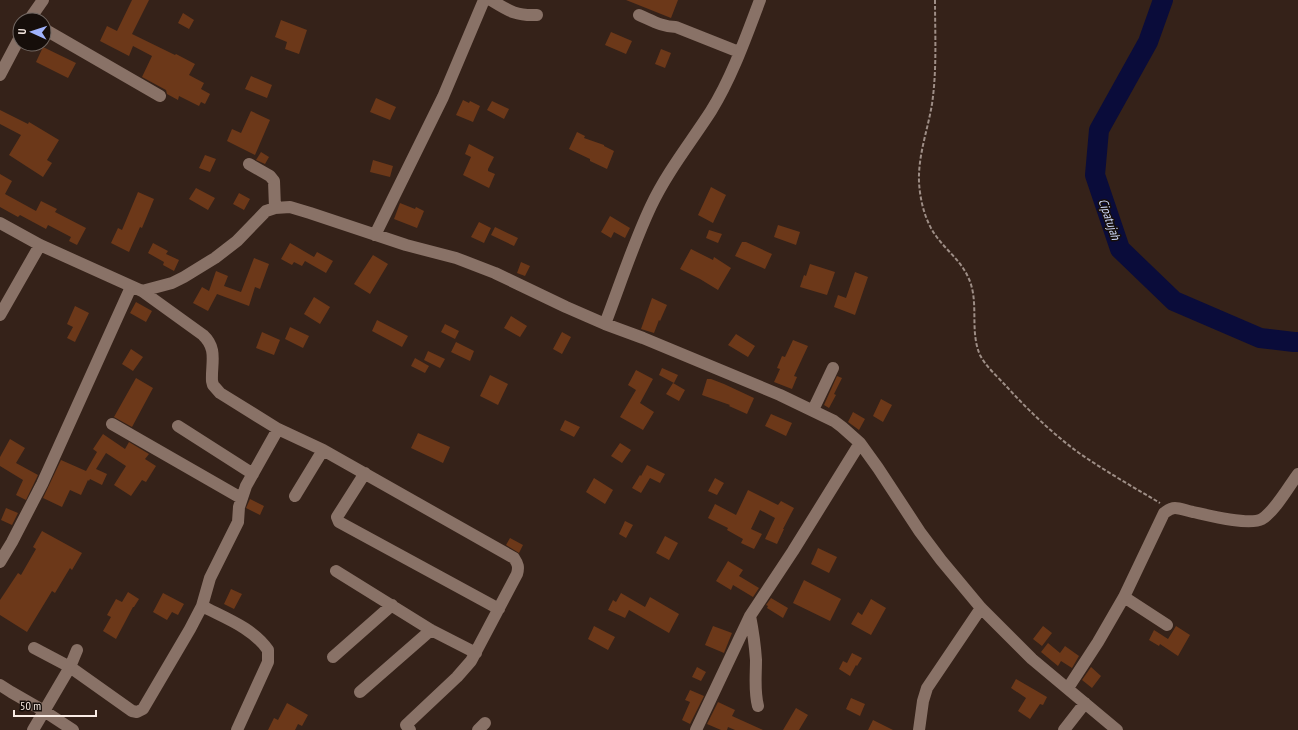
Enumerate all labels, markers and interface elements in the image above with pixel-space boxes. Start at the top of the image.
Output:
north arrow [12,12,52,52]
text: U [15,28,29,35]
water label: Cipatujah [1095,196,1125,243]
scale bar [14,692,96,718]
text: 50 m [20,698,41,713]

